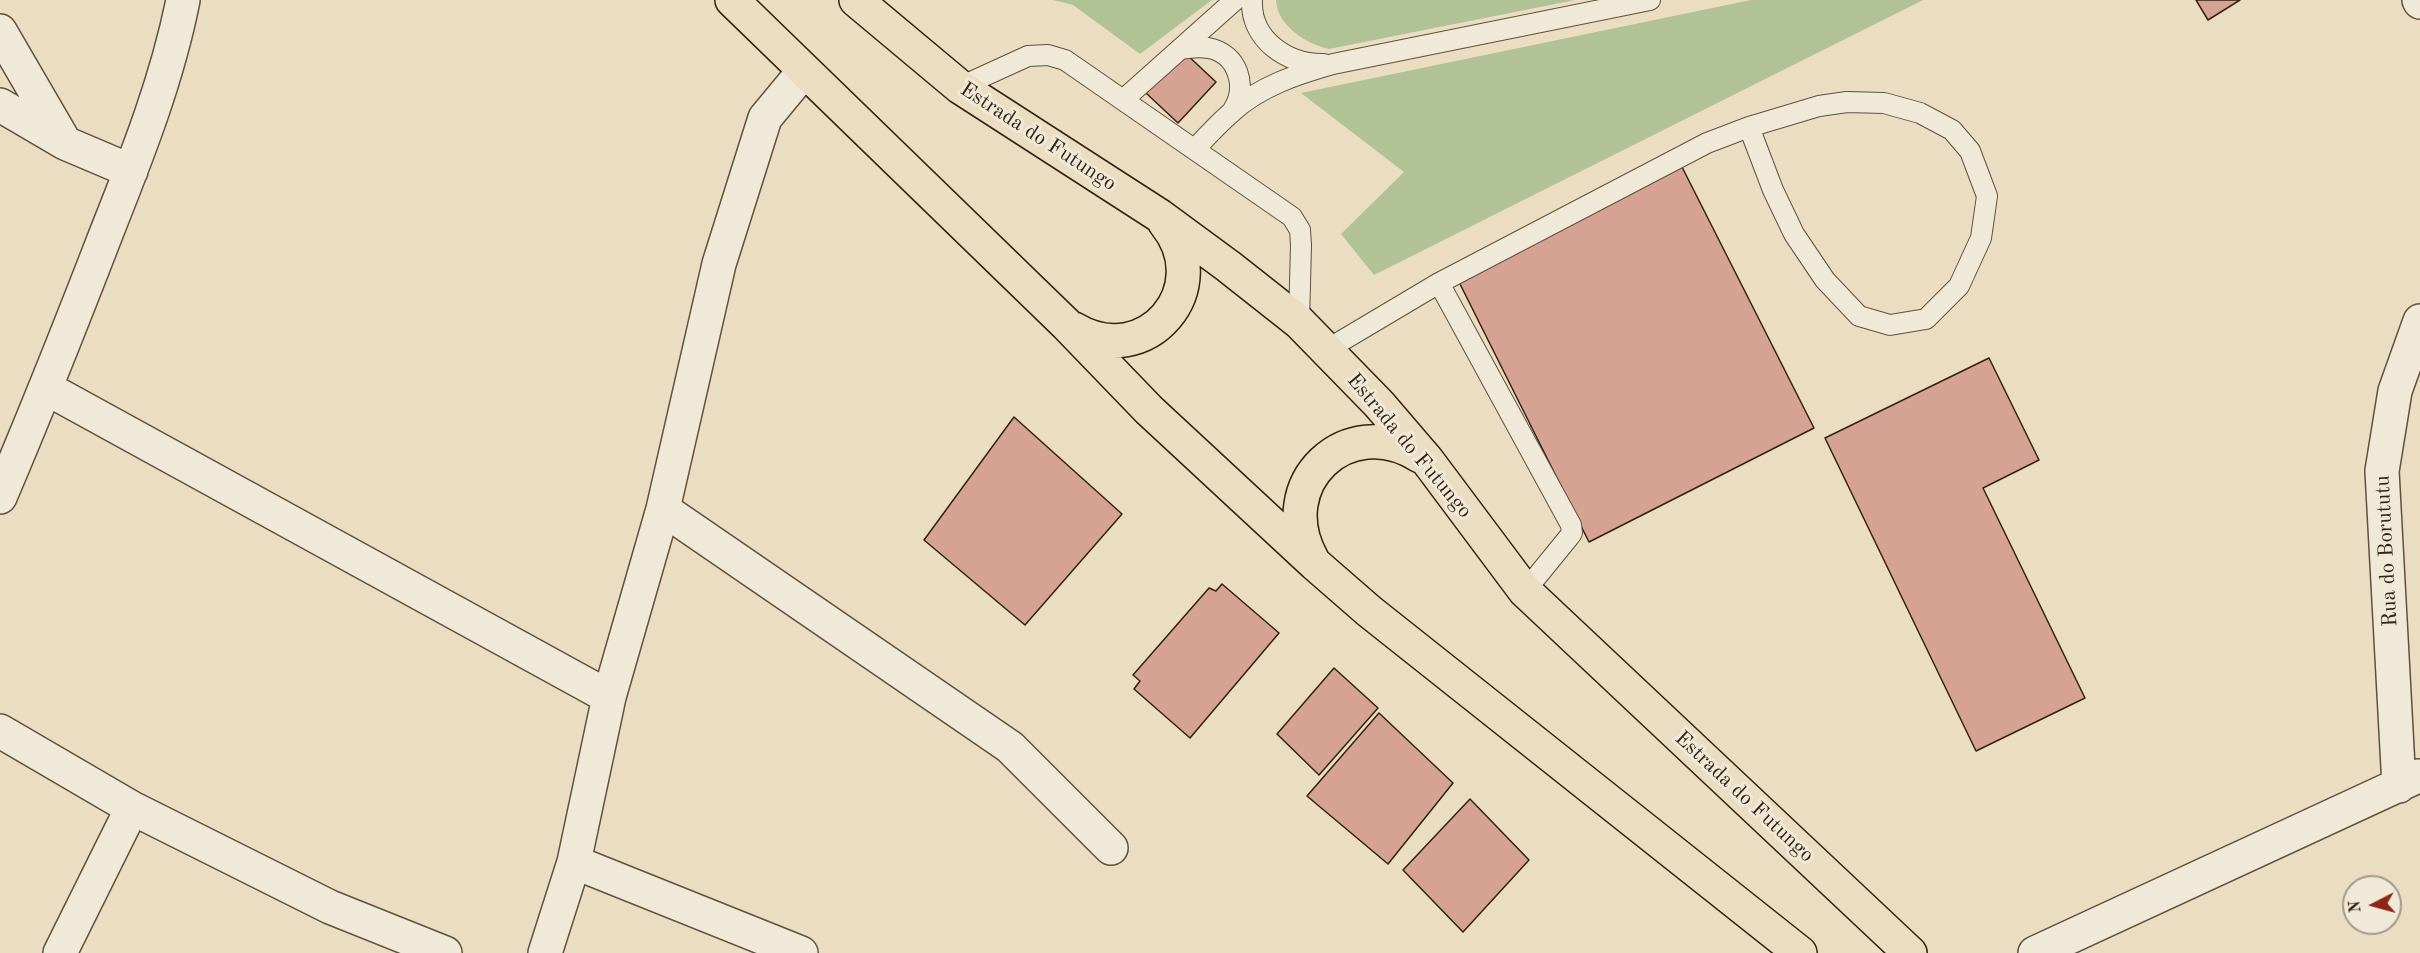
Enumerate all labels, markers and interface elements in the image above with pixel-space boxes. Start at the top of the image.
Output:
street label: Estrada do Futungo [955,77,1121,197]
street label: Estrada do Futungo [1341,368,1477,524]
street label: Rua do Borututu [2370,475,2404,627]
street label: Estrada do Futungo [1669,726,1819,868]
north arrow [2342,875,2402,935]
text: N [2347,900,2365,914]

